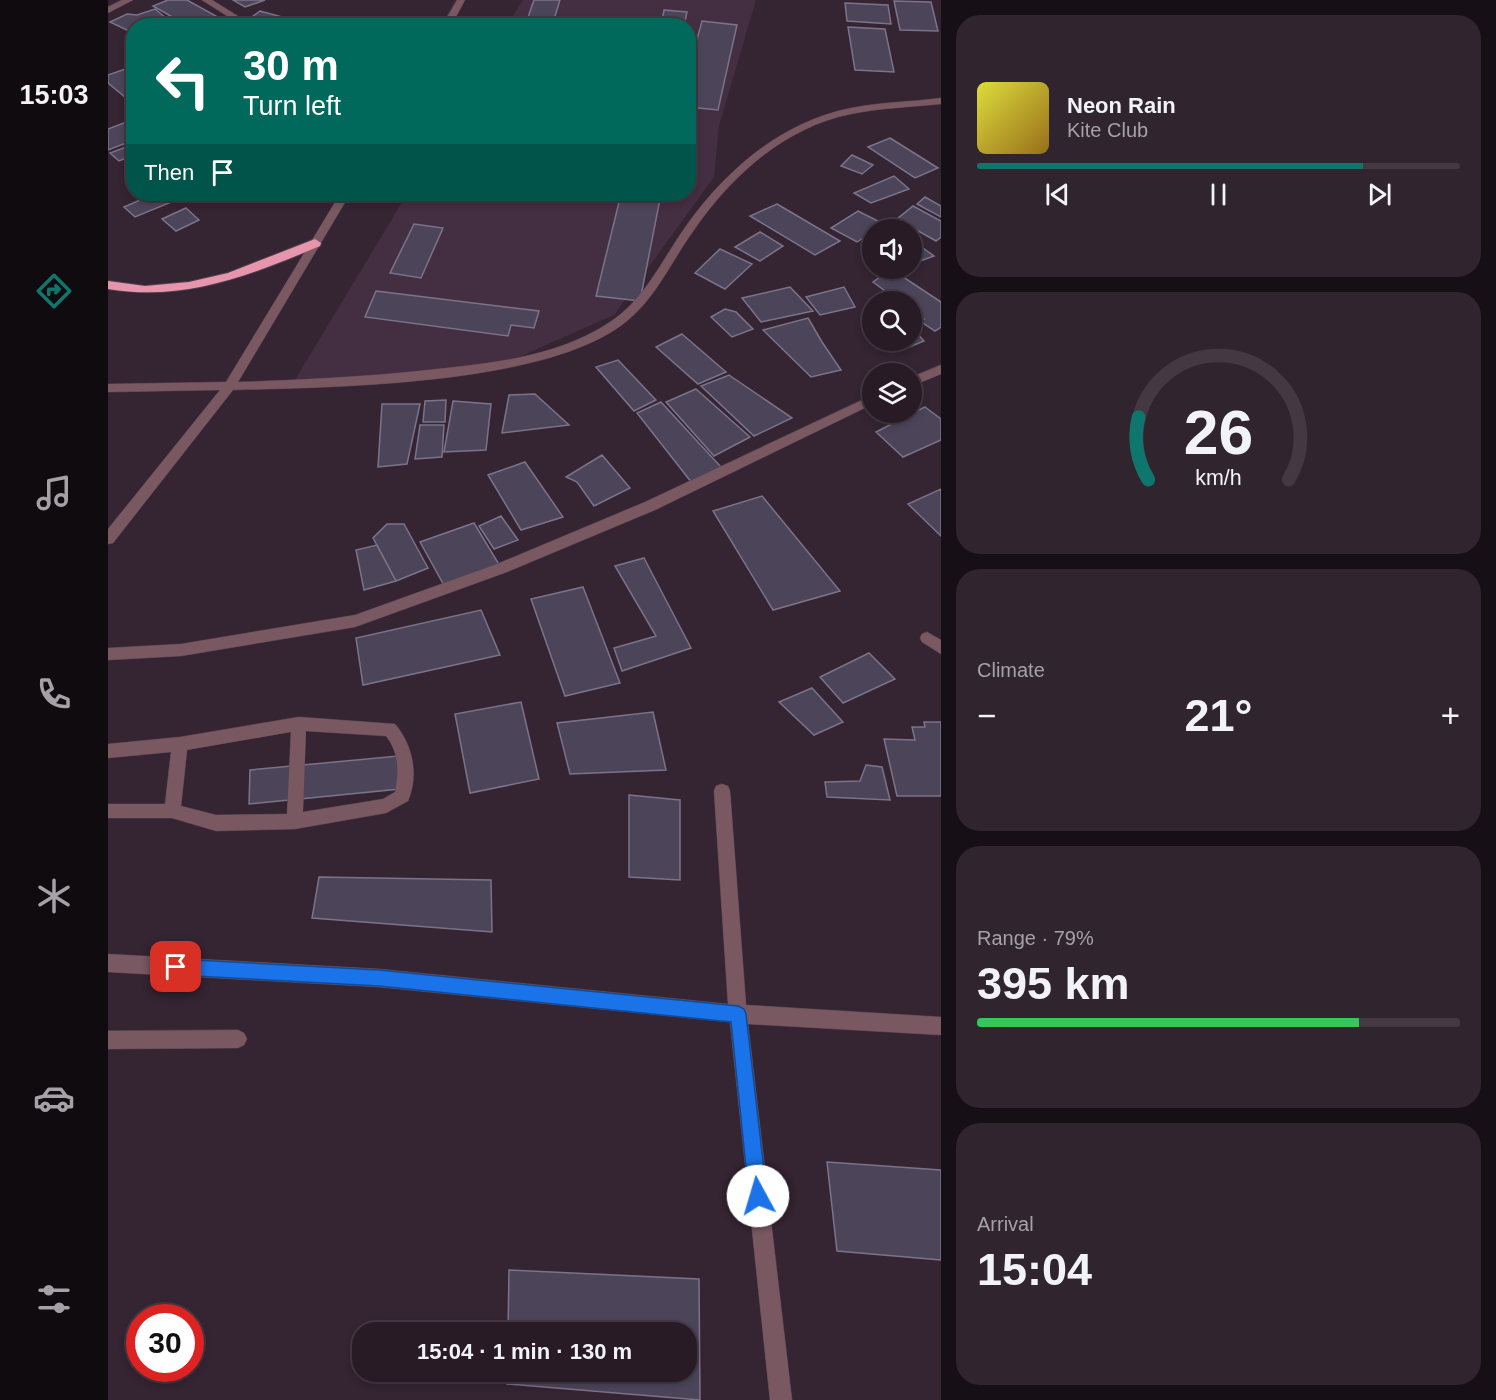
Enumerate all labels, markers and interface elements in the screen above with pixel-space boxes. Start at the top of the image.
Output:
icon: left [144,42,222,120]
text: 30 m [243,42,339,89]
text: 15:03 [19,80,89,110]
text: Turn left [243,91,341,121]
text: Neon Rain [1067,93,1176,118]
text: Kite Club [1067,119,1148,141]
icon: arrive [206,156,239,189]
text: Then [144,160,194,185]
icon: previous [1041,178,1074,211]
icon: pause [1202,178,1235,211]
icon: next [1363,178,1396,211]
map controls [862,219,922,423]
button: sound [862,219,922,279]
icon: directions [33,270,75,312]
button: search [862,291,922,351]
button: layers [862,363,922,423]
text: 26 [1184,398,1253,467]
text: km/h [1195,466,1242,490]
icon: music [33,472,75,514]
text: Climate [977,659,1045,681]
icon: phone [33,673,75,715]
text: 21° [1184,690,1253,741]
text: − [977,697,996,734]
text: + [1441,697,1460,734]
icon: climate [33,875,75,917]
text: Range · 79% [977,927,1094,949]
pin [150,941,201,992]
icon: arrive [159,950,192,983]
text: 395 km [977,958,1130,1009]
icon: car [33,1077,75,1119]
position arrow [726,1164,790,1228]
text: Arrival [977,1213,1034,1235]
text: 15:04 [977,1244,1092,1295]
icon: filters [33,1278,75,1320]
speed limit sign: 30 [126,1304,204,1382]
text: 15:04 · 1 min · 130 m [417,1339,632,1364]

